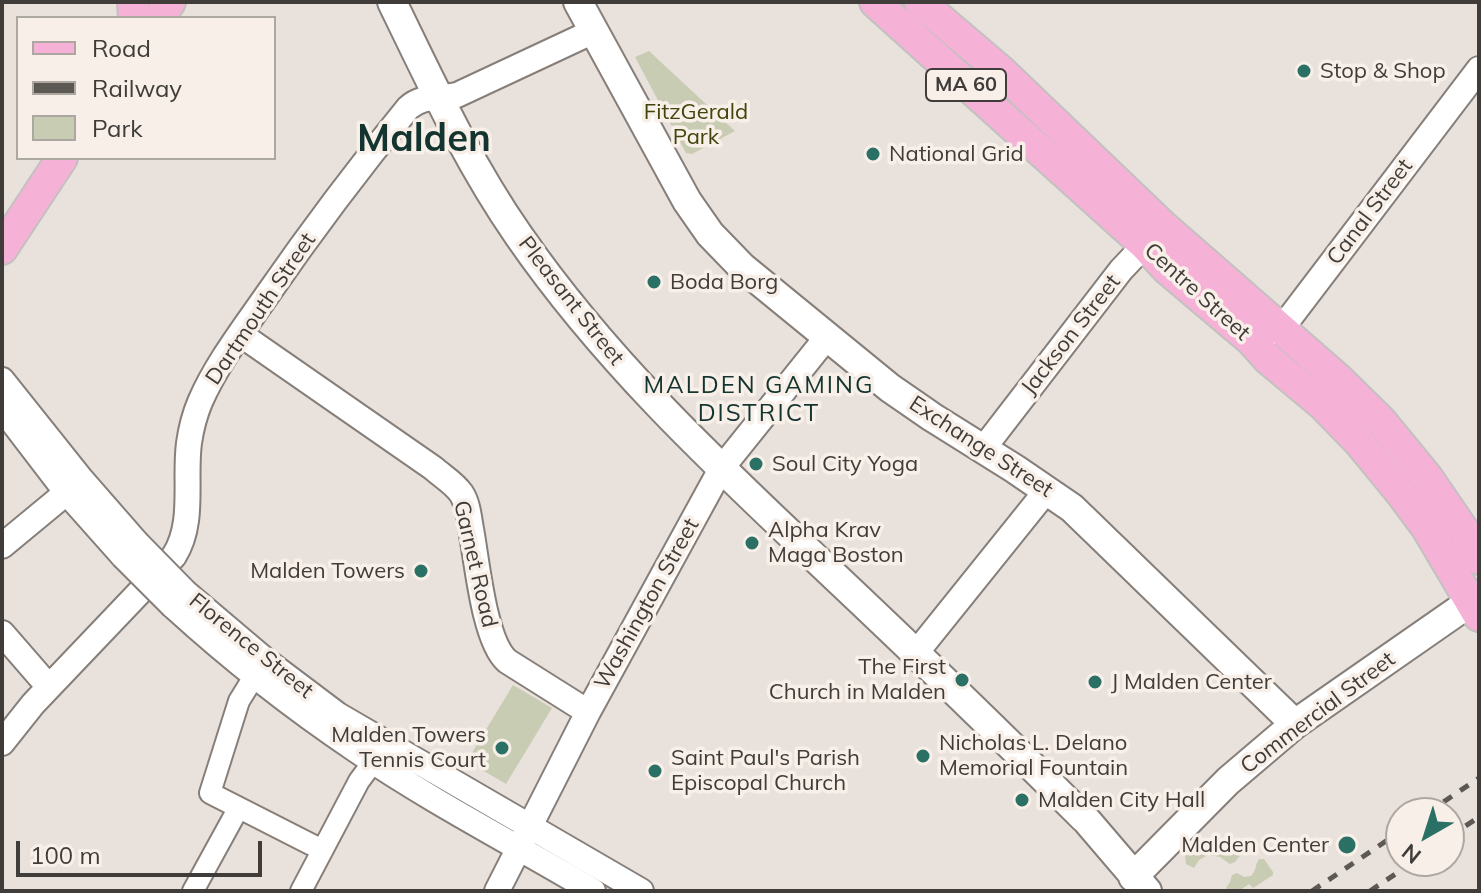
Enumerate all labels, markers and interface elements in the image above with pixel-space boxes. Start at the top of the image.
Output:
legend [16,16,276,160]
text: Road [92,33,151,63]
place label: Stop & Shop [1320,58,1446,84]
marker: Stop & Shop [1295,62,1313,80]
road number: MA 60 [926,69,1006,101]
text: Railway [92,73,182,103]
park label: FitzGerald Park [644,99,748,150]
text: Park [92,113,143,143]
district label: Malden [357,117,491,163]
place label: National Grid [889,141,1024,167]
marker: National Grid [864,145,882,163]
street label: Canal Street [1322,154,1418,270]
street label: Dartmouth Street [200,228,322,390]
street label: Pleasant Street [513,231,629,371]
street label: Centre Street [1139,238,1255,346]
place label: Boda Borg [670,269,778,295]
street label: Jackson Street [1016,270,1126,400]
marker: Boda Borg [645,273,663,291]
district label: MALDEN GAMING DISTRICT [643,372,875,428]
street label: Exchange Street [904,391,1058,503]
place label: Soul City Yoga [772,451,918,477]
marker: Soul City Yoga [747,455,765,473]
street label: Garnet Road [448,498,502,630]
street label: Washington Street [589,514,705,694]
place label: Alpha Krav Maga Boston [768,517,904,568]
marker: Alpha Krav Maga Boston [743,534,761,552]
place label: Malden Towers [250,558,405,584]
marker: Malden Towers [412,562,430,580]
street label: Florence Street [184,588,318,704]
street label: Commercial Street [1236,646,1400,780]
place label: The First Church in Malden [769,654,946,706]
place label: J Malden Center [1111,669,1272,695]
marker: The First Church in Malden [953,671,971,689]
marker: J Malden Center [1086,673,1104,691]
place label: Malden Towers Tennis Court [331,722,486,774]
place label: Nicholas L. Delano Memorial Fountain [939,730,1128,782]
marker: Malden Towers Tennis Court [493,739,511,757]
place label: Saint Paul's Parish Episcopal Church [671,745,860,796]
marker: Nicholas L. Delano Memorial Fountain [914,747,932,765]
marker: Saint Paul's Parish Episcopal Church [646,762,664,780]
place label: Malden City Hall [1038,787,1205,813]
marker: Malden City Hall [1013,791,1031,809]
north arrow [1385,797,1465,877]
scale bar [20,825,266,875]
place label: Malden Center [1181,832,1329,858]
marker: Malden Center [1336,834,1358,856]
text: N [1396,838,1426,870]
text: 100 m [30,840,101,870]

